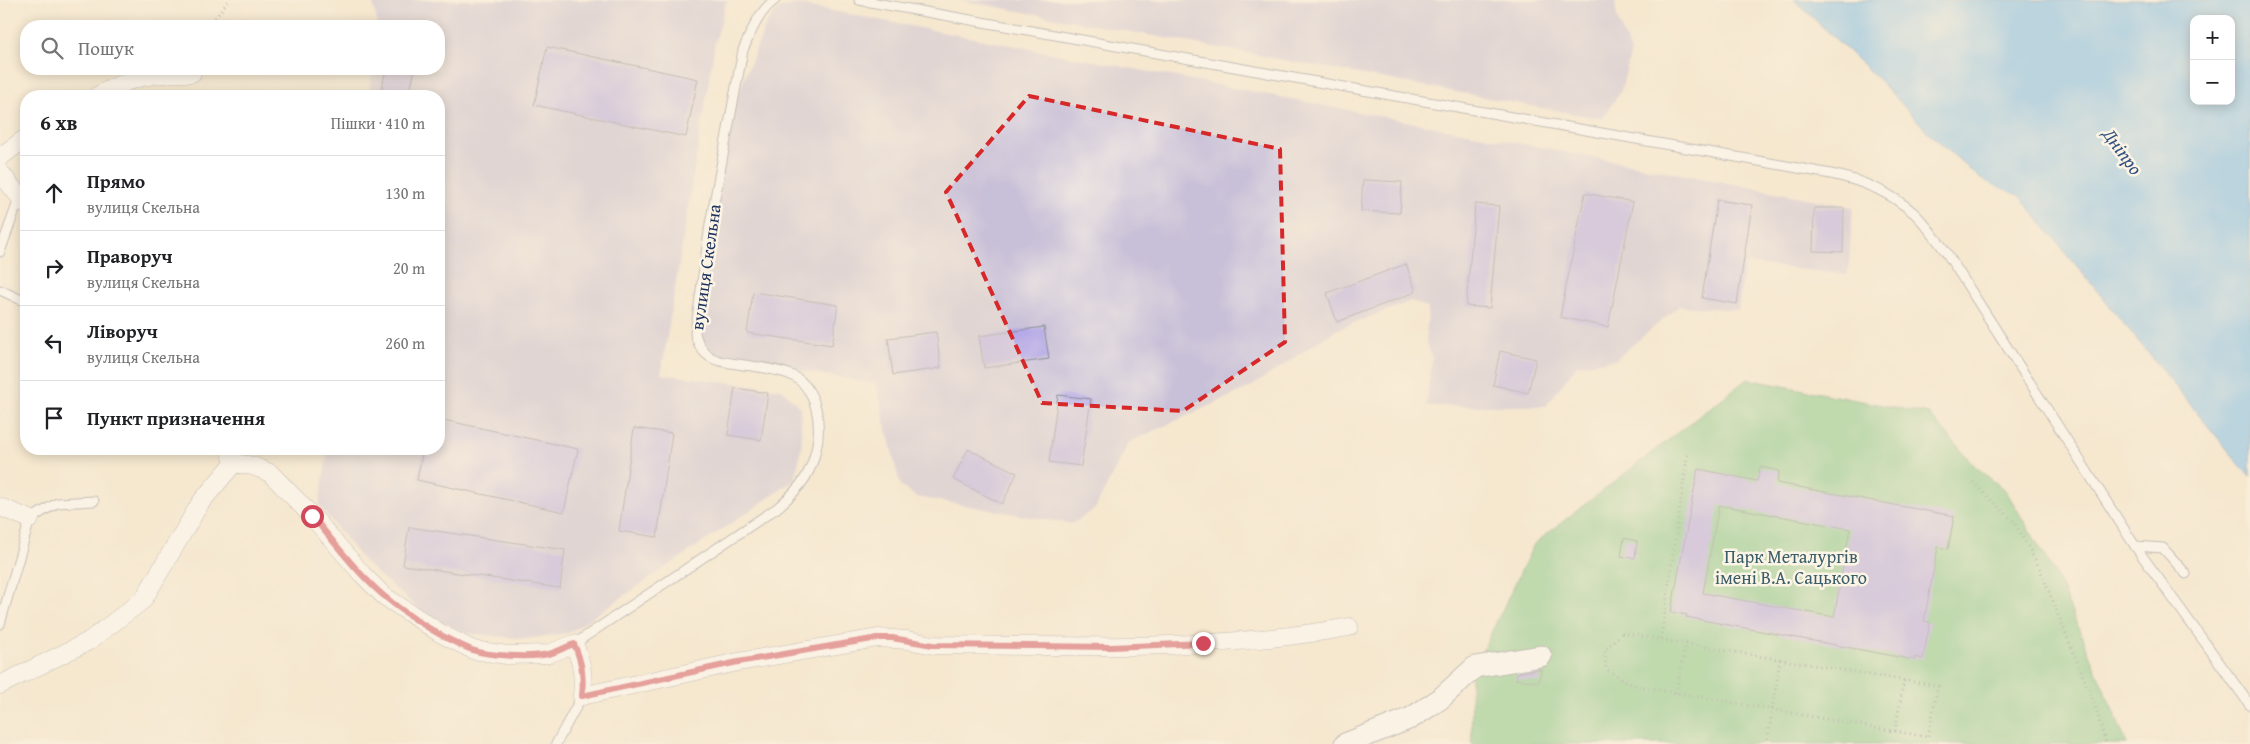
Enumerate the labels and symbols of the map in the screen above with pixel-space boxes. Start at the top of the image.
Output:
water label: Дніпро [2096,121,2150,180]
street label: вулиця Скельна [683,202,728,332]
route start [301,505,324,528]
park label: Парк Металургів імені В.А. Сацького [1715,543,1867,591]
route end [1192,632,1215,655]

